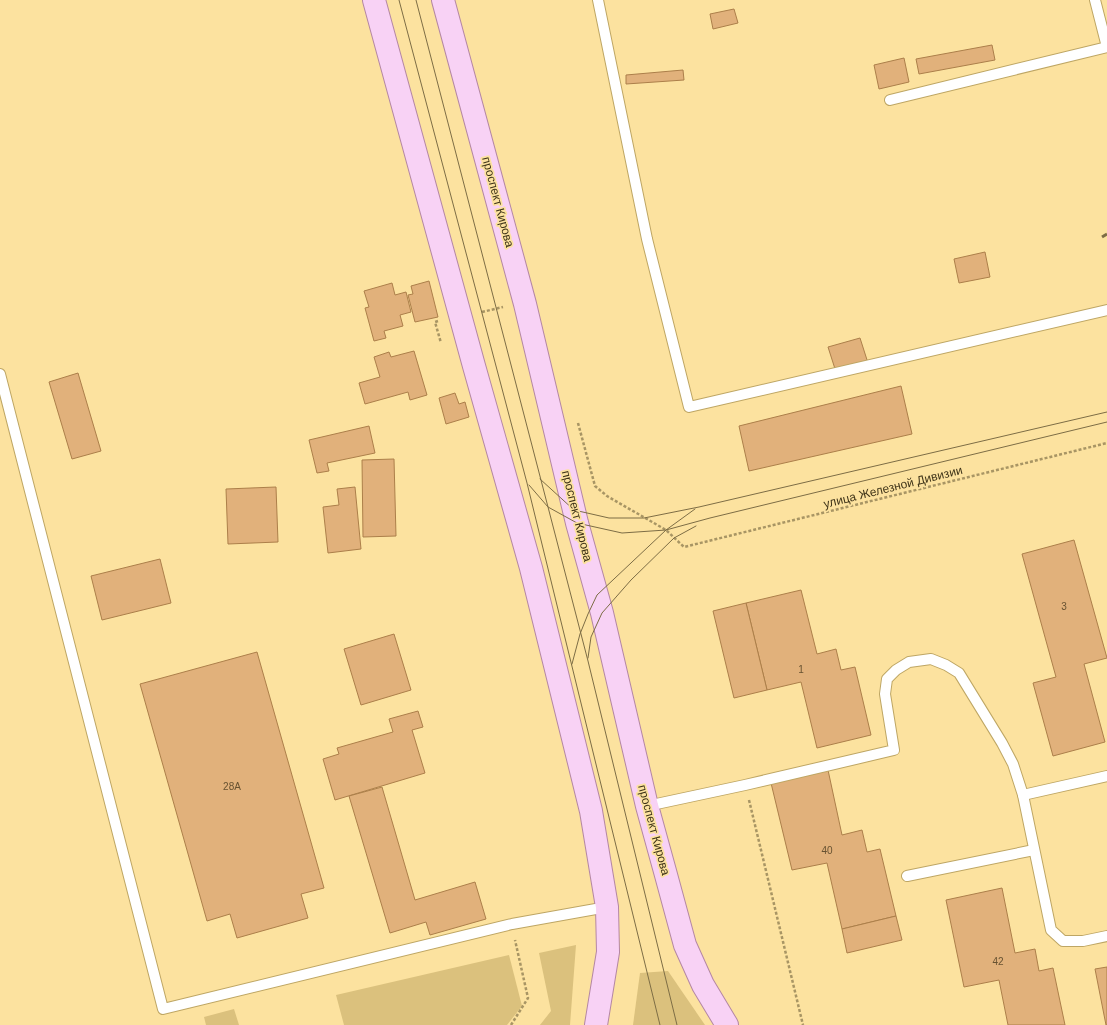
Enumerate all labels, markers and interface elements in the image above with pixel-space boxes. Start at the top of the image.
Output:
street label: проспект Кирова [479,155,517,249]
street label: улица Железной Дивизии [822,463,964,511]
street label: проспект Кирова [559,469,595,563]
house number: 3 [1061,601,1067,612]
house number: 1 [798,664,804,675]
house number: 28А [223,781,241,792]
street label: проспект Кирова [635,783,673,877]
house number: 40 [821,845,833,856]
house number: 42 [992,956,1004,967]

